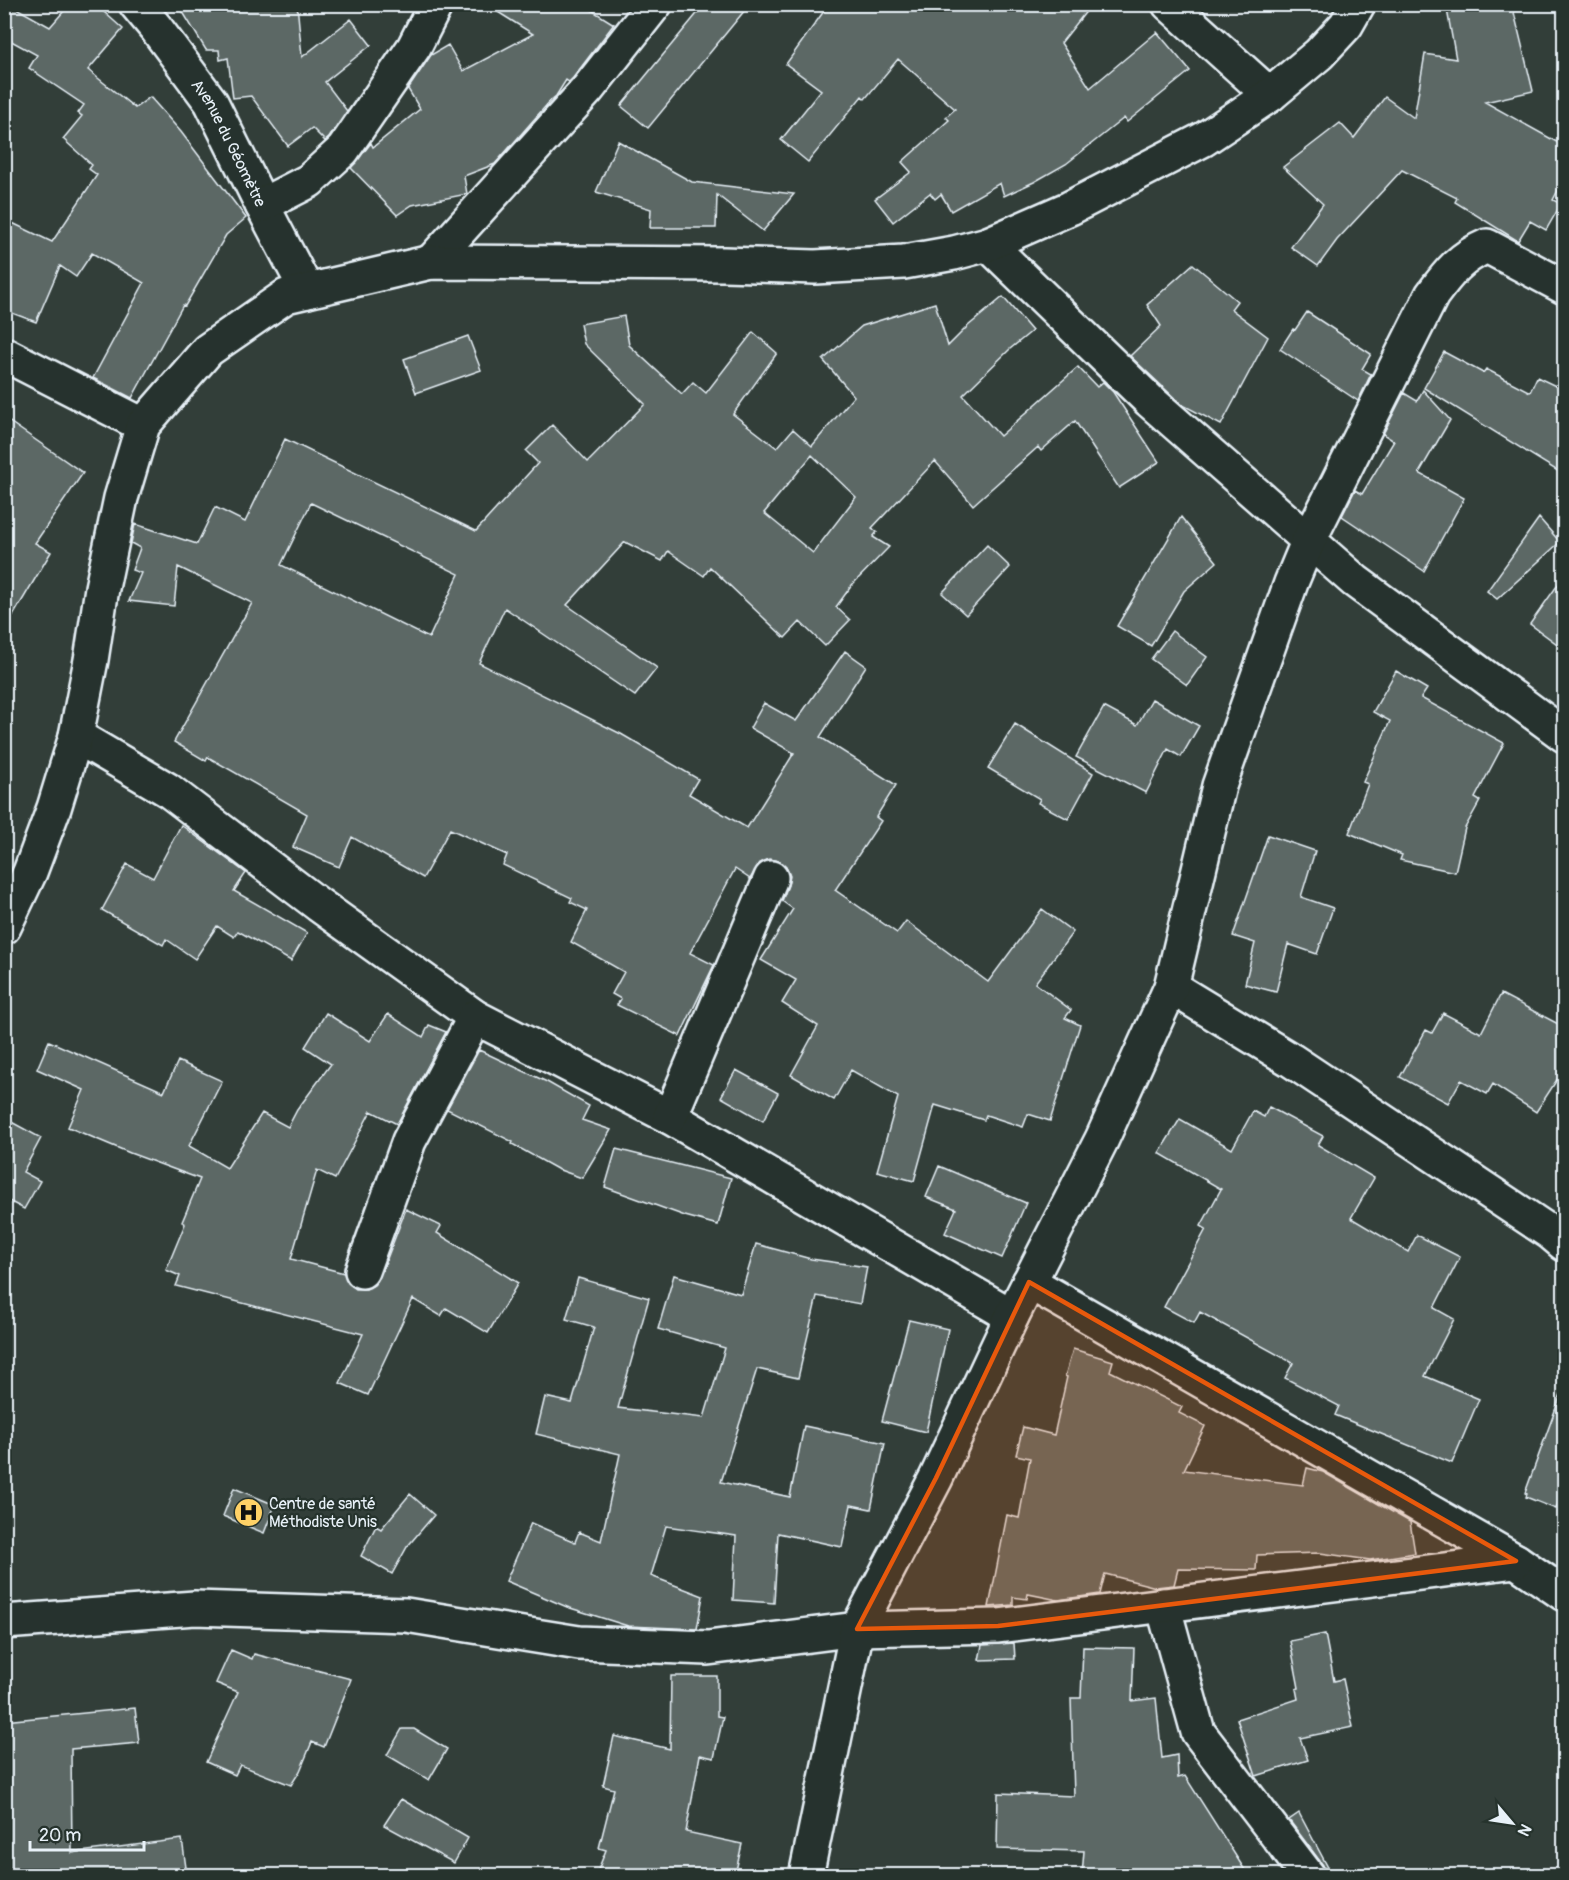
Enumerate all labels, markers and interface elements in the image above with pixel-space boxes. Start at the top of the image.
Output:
street label: Avenue du Géomètre [186,75,270,210]
place label: Centre de santé Méthodiste Unis [269,1494,377,1532]
hospital icon: Centre de santé Méthodiste Unis [232,1496,264,1528]
north arrow [1482,1793,1542,1853]
scale bar [30,1814,144,1852]
text: N [1513,1820,1536,1840]
text: 20 m [39,1824,81,1847]

